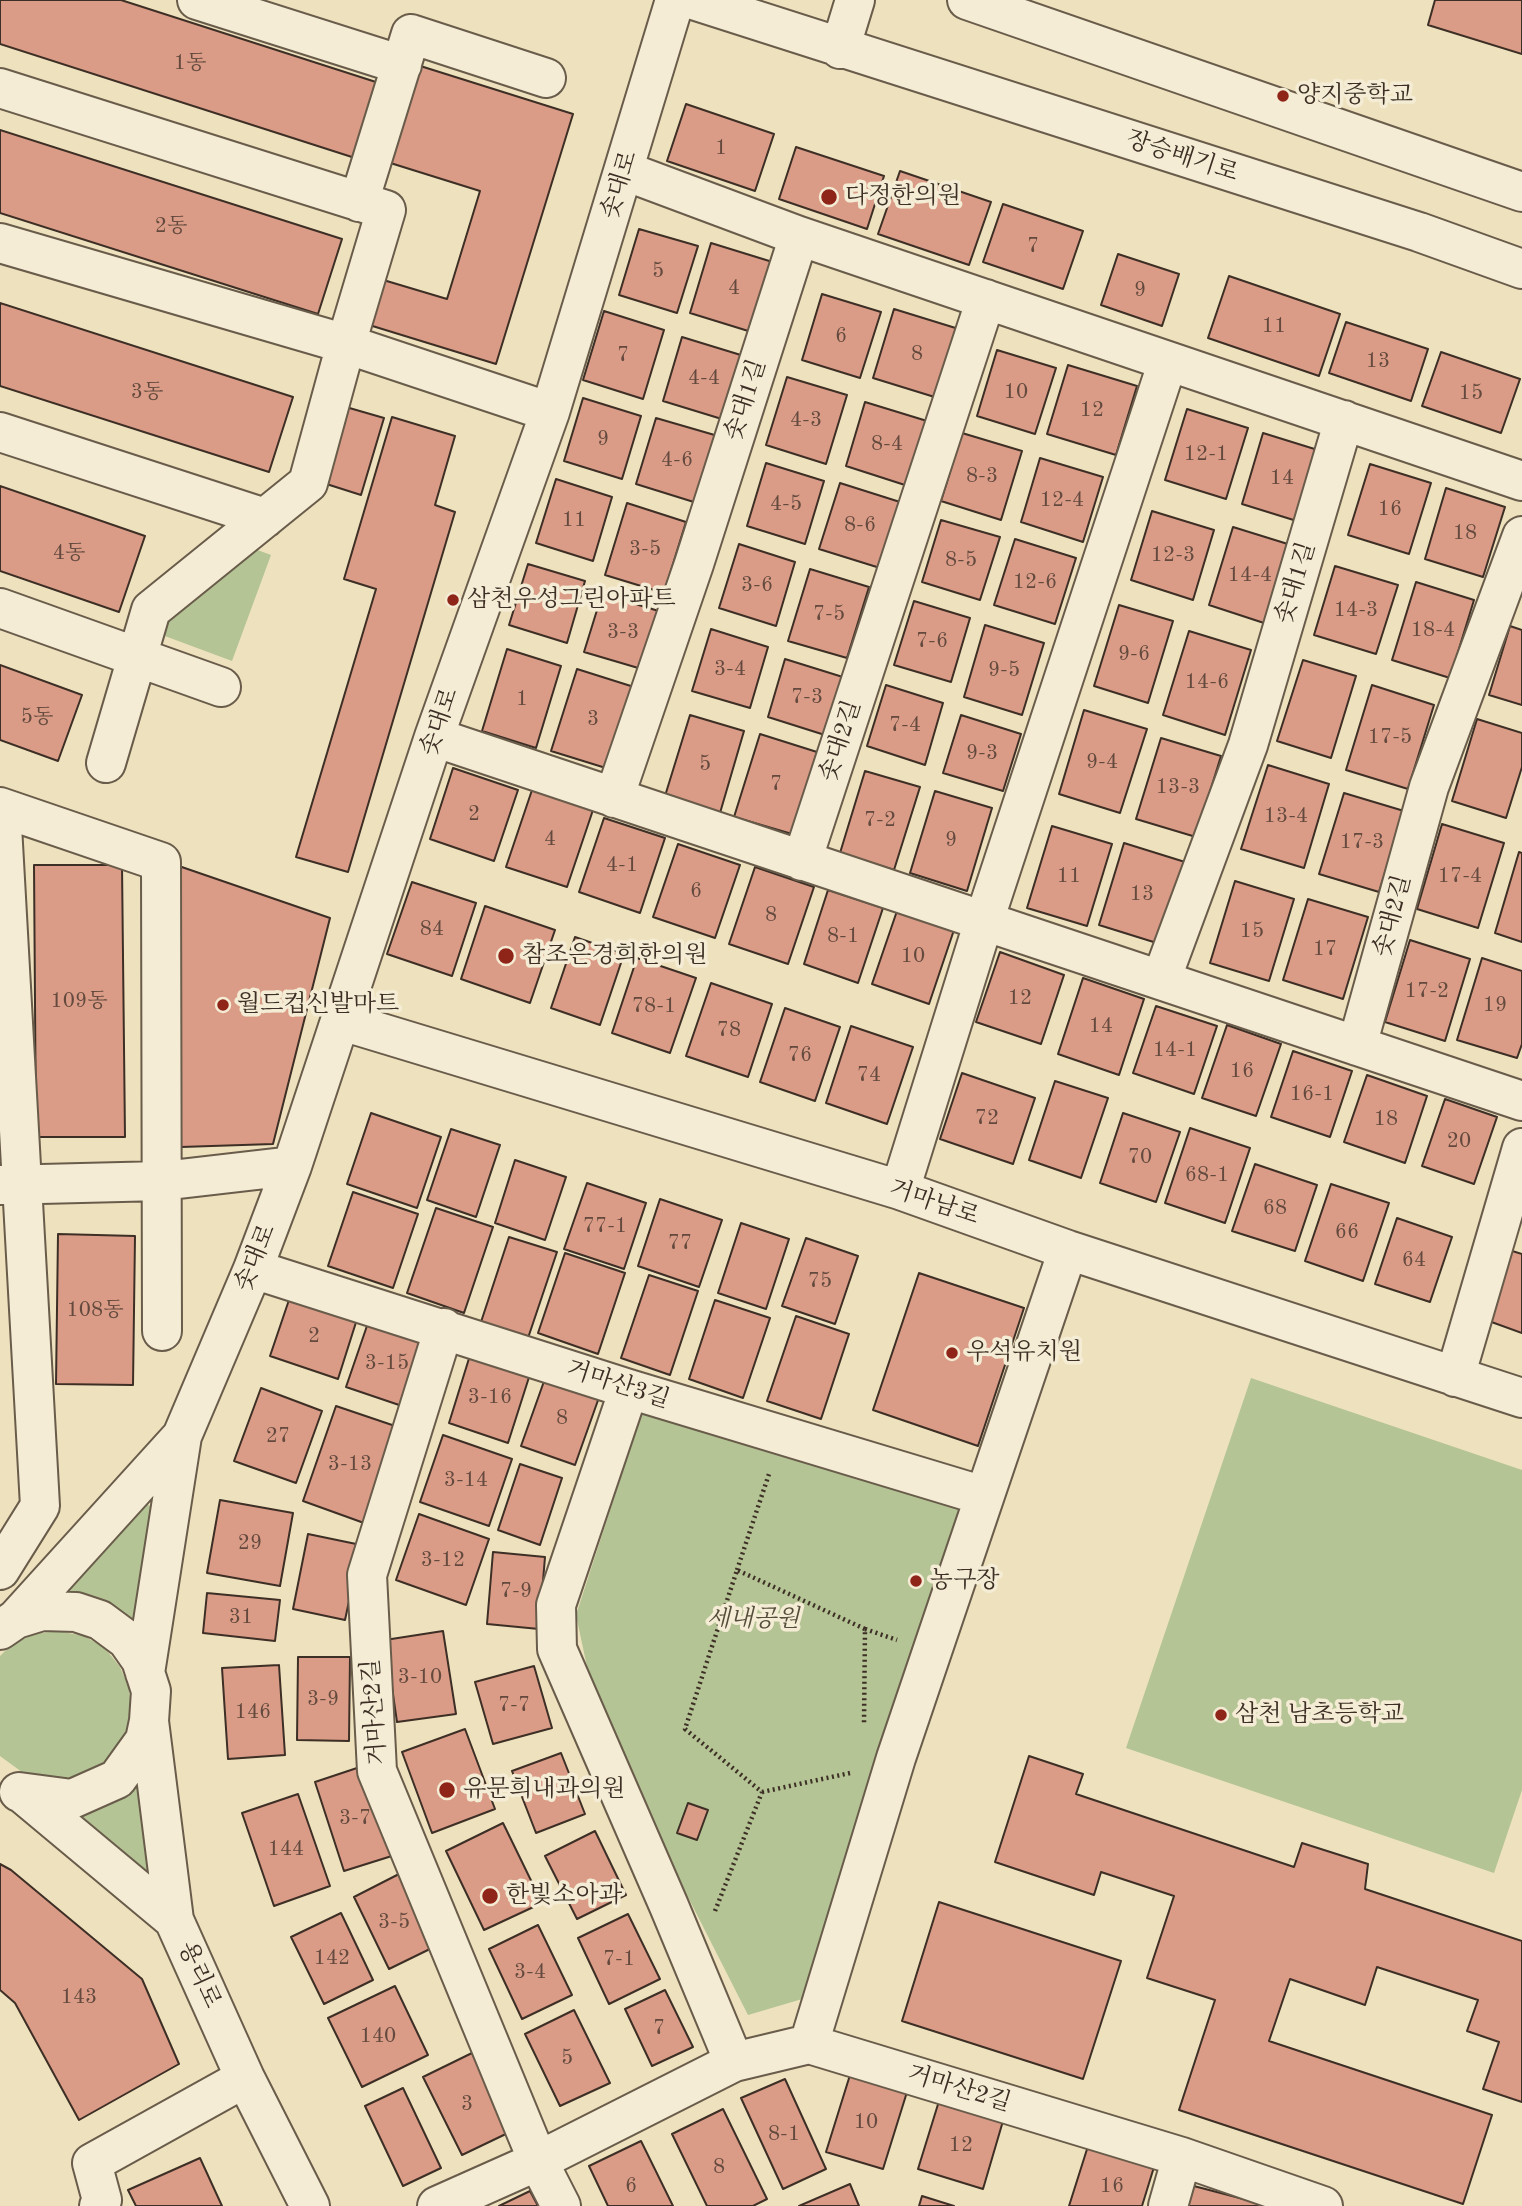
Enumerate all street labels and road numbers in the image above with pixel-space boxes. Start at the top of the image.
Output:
street label: 장승배기로 [1122,125,1242,189]
street label: 솟대로 [596,148,644,222]
street label: 솟대1길 [719,356,773,444]
street label: 솟대1길 [1270,539,1322,627]
street label: 솟대로 [415,684,465,760]
street label: 솟대2길 [814,697,868,785]
street label: 솟대2길 [1368,872,1418,960]
street label: 거마남로 [885,1174,983,1232]
street label: 솟대로 [230,1220,282,1296]
street label: 거마산3길 [563,1355,673,1415]
street label: 거마산2길 [357,1658,393,1766]
street label: 용리로 [172,1937,226,2013]
street label: 거마산2길 [904,2060,1014,2118]

